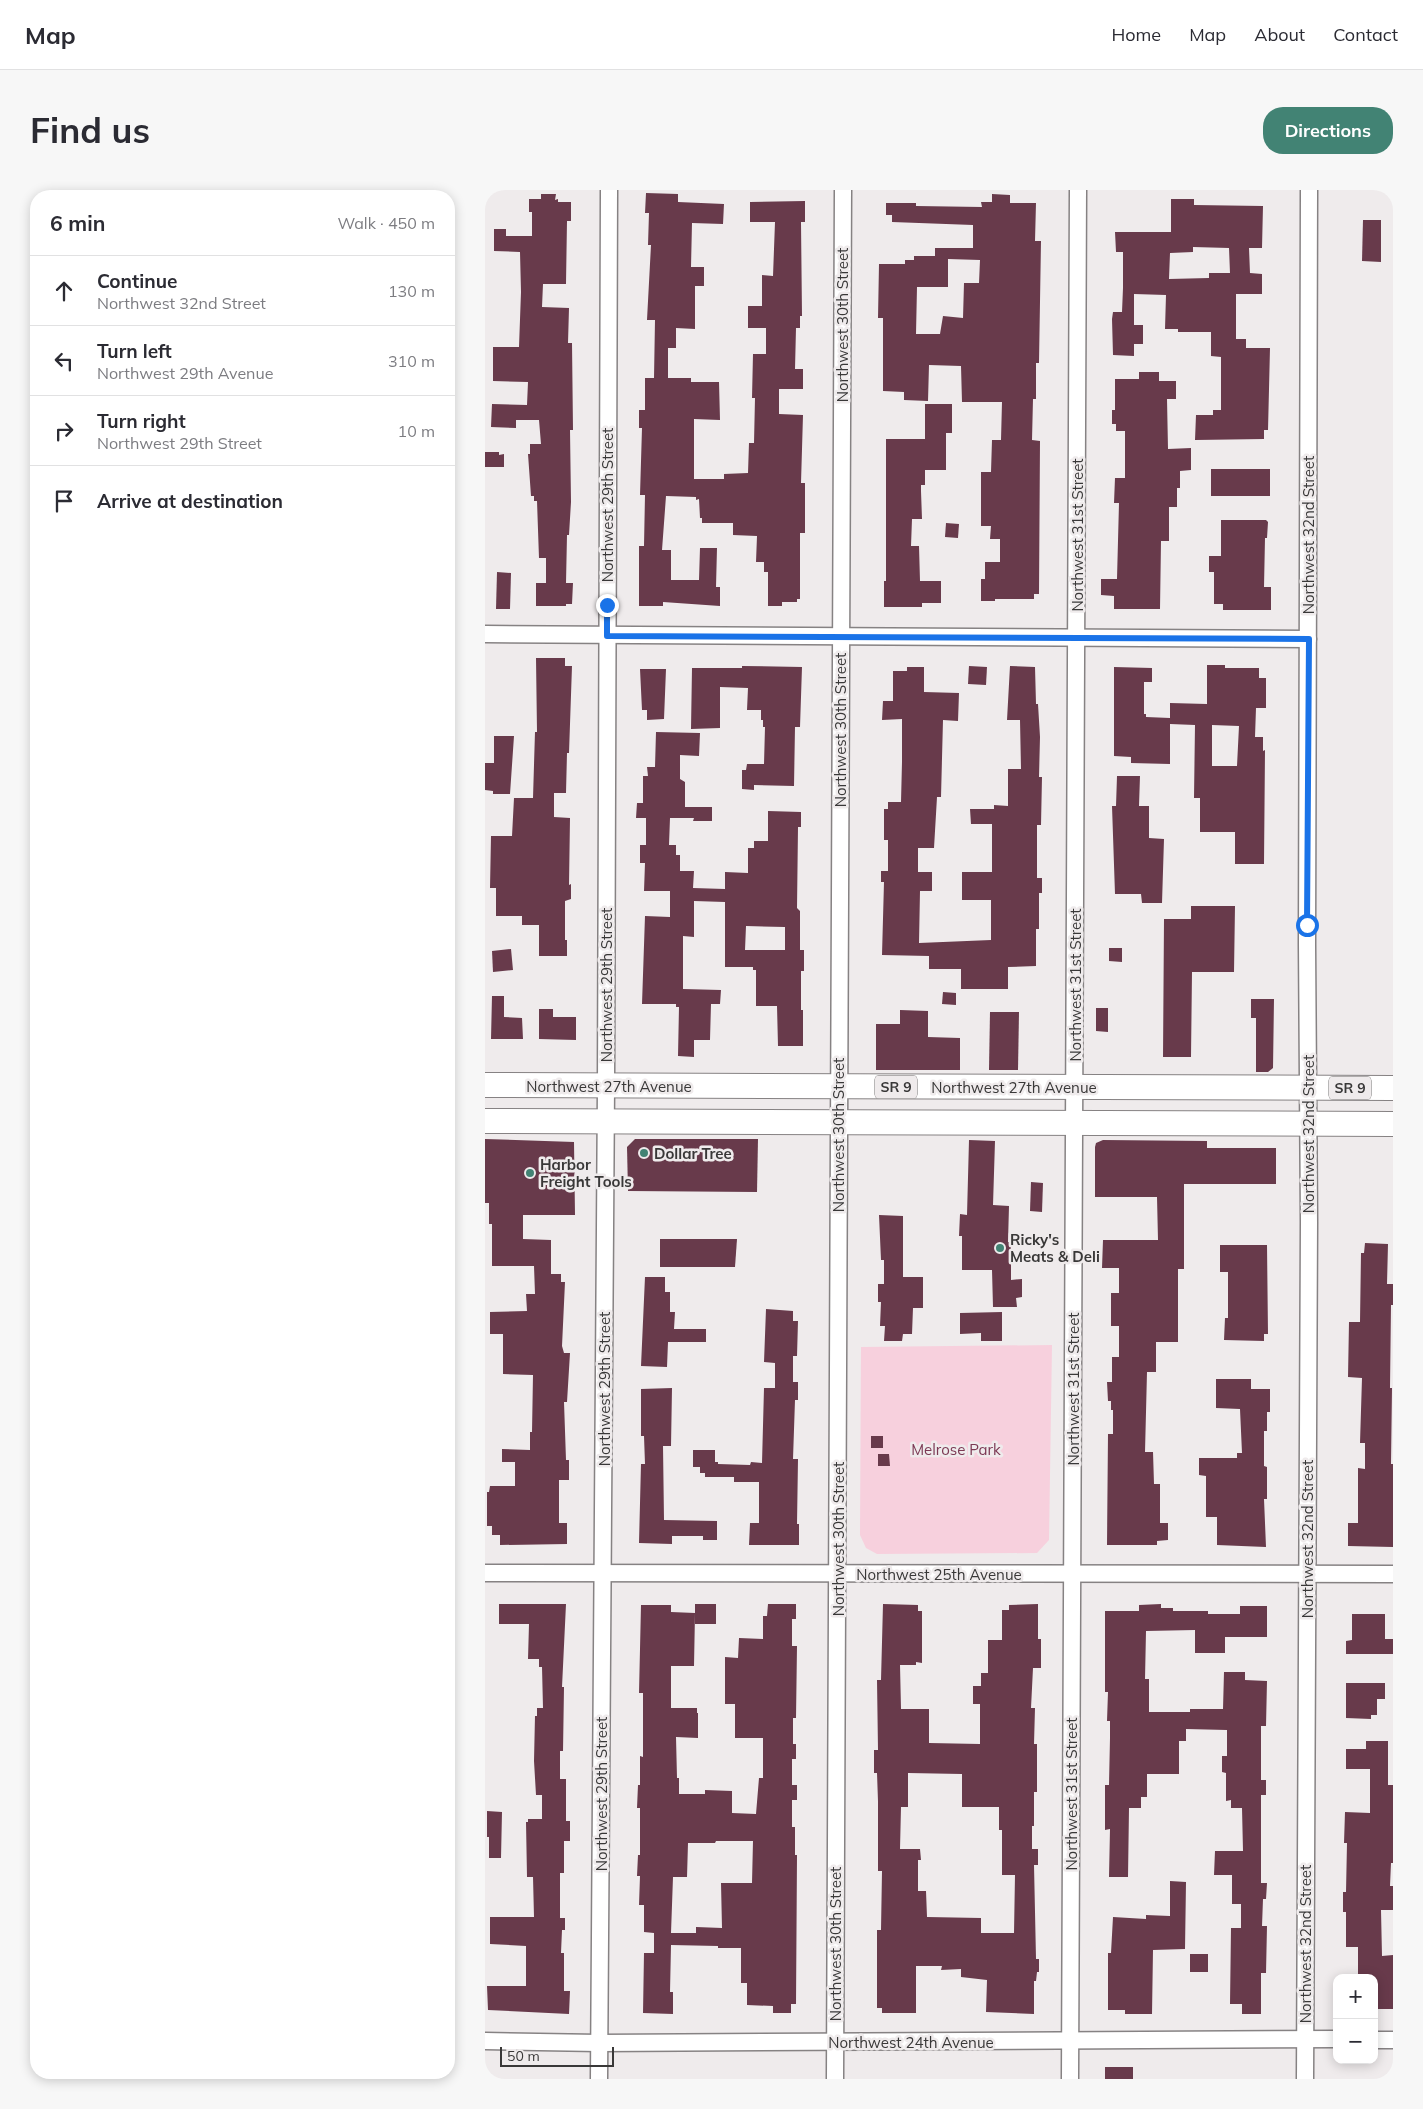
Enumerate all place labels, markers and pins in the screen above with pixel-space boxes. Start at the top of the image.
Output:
place label: Dollar Tree [654,1144,732,1163]
marker: Dollar Tree [638,1147,650,1159]
place label: Harbor Freight Tools [540,1155,632,1191]
marker: Harbor Freight Tools [524,1167,536,1179]
place label: Ricky's Meats & Deli [1010,1230,1100,1266]
marker: Ricky's Meats & Deli [994,1242,1006,1254]

